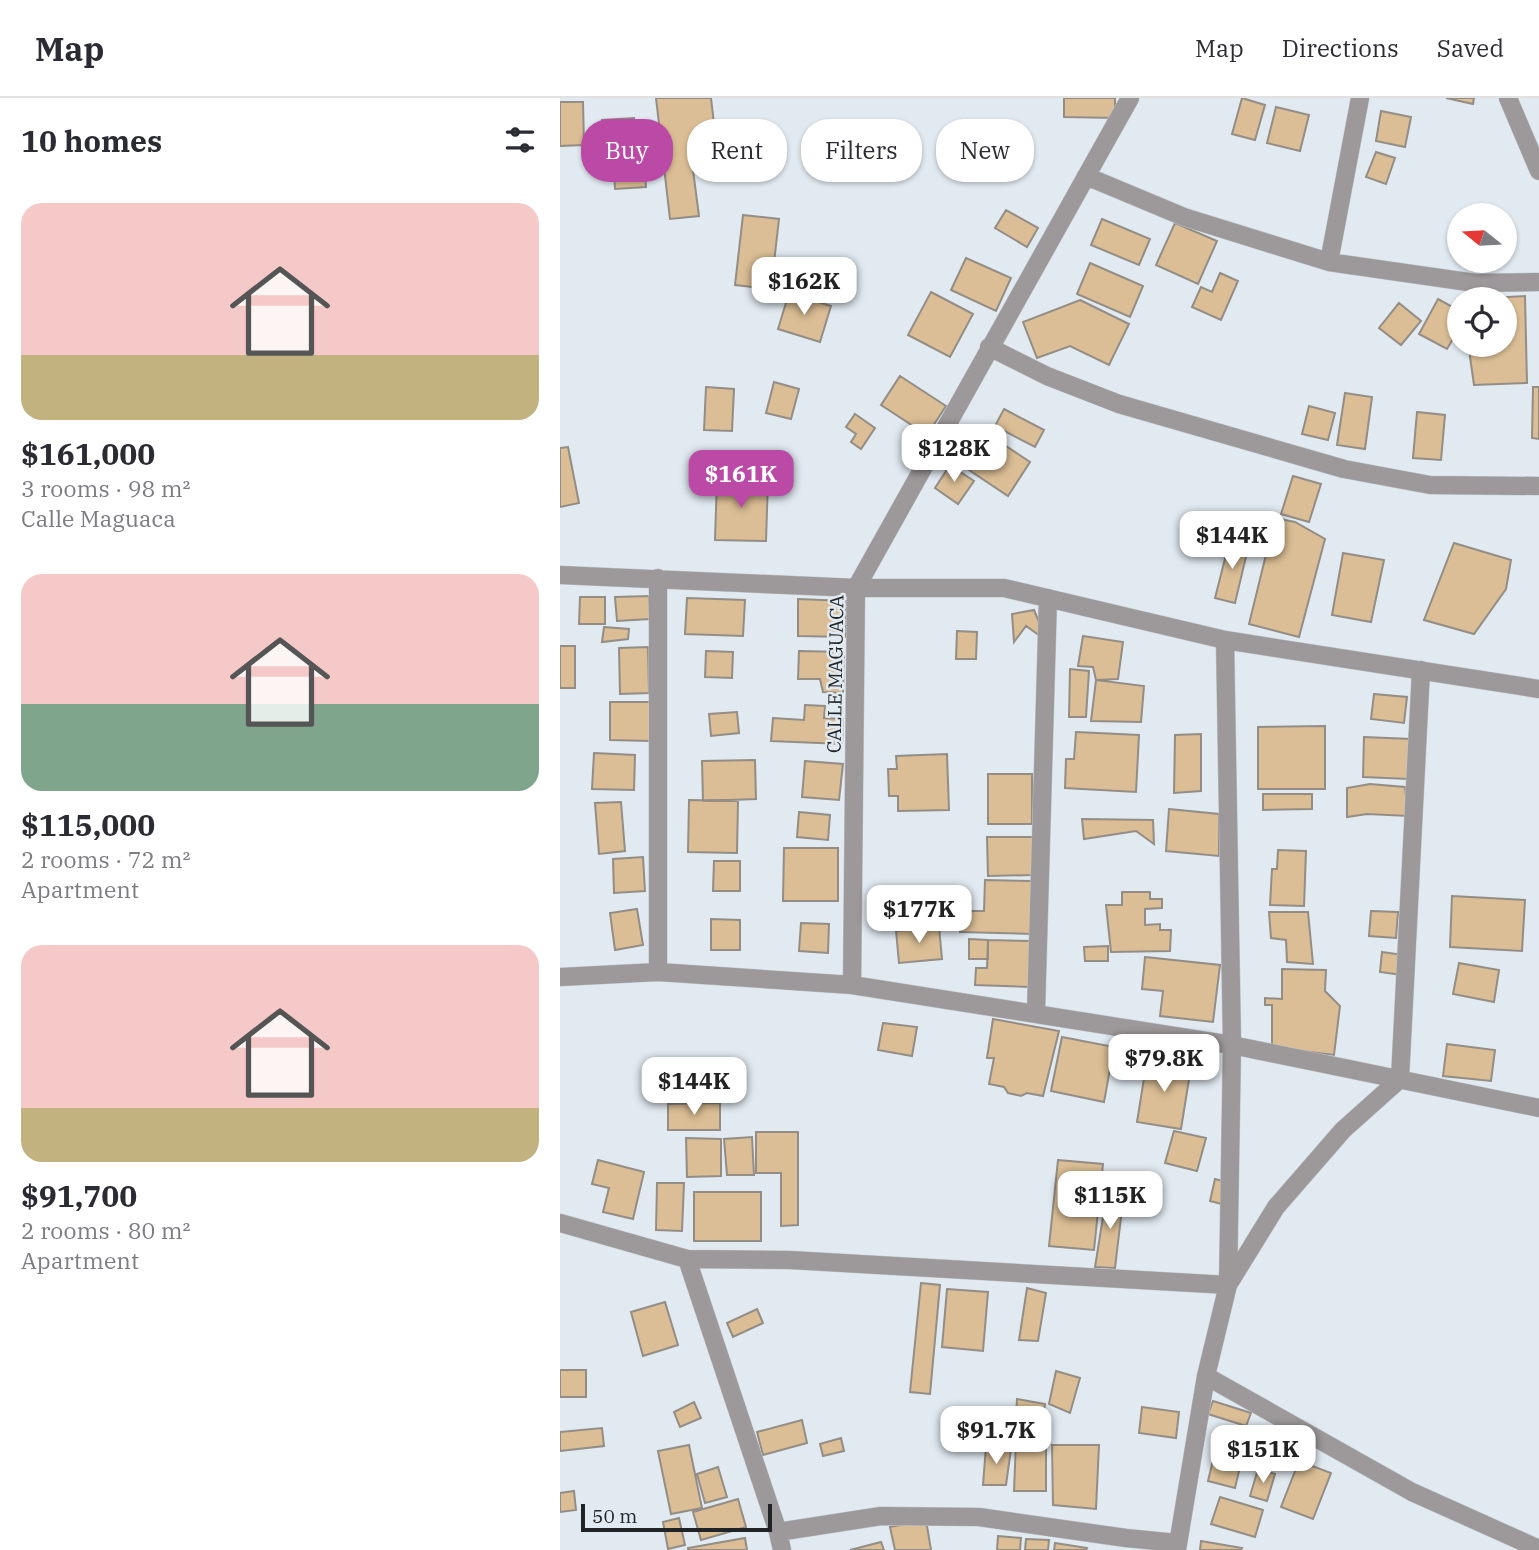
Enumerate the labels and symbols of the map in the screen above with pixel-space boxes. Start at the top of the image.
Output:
north arrow [1447,203,1517,273]
pin: $162K [755,258,853,317]
pin: $128K [905,424,1003,484]
pin: $161K [692,450,790,510]
pin: $144K [1183,512,1281,571]
street label: CALLE MAGUACA [822,595,848,753]
pin: $177K [870,886,968,945]
pin: $79.8K [1107,1034,1221,1094]
pin: $144K [645,1058,743,1117]
pin: $115K [1061,1172,1159,1231]
pin: $91.7K [939,1406,1053,1466]
pin: $151K [1214,1426,1312,1485]
scale bar [581,1501,772,1533]

